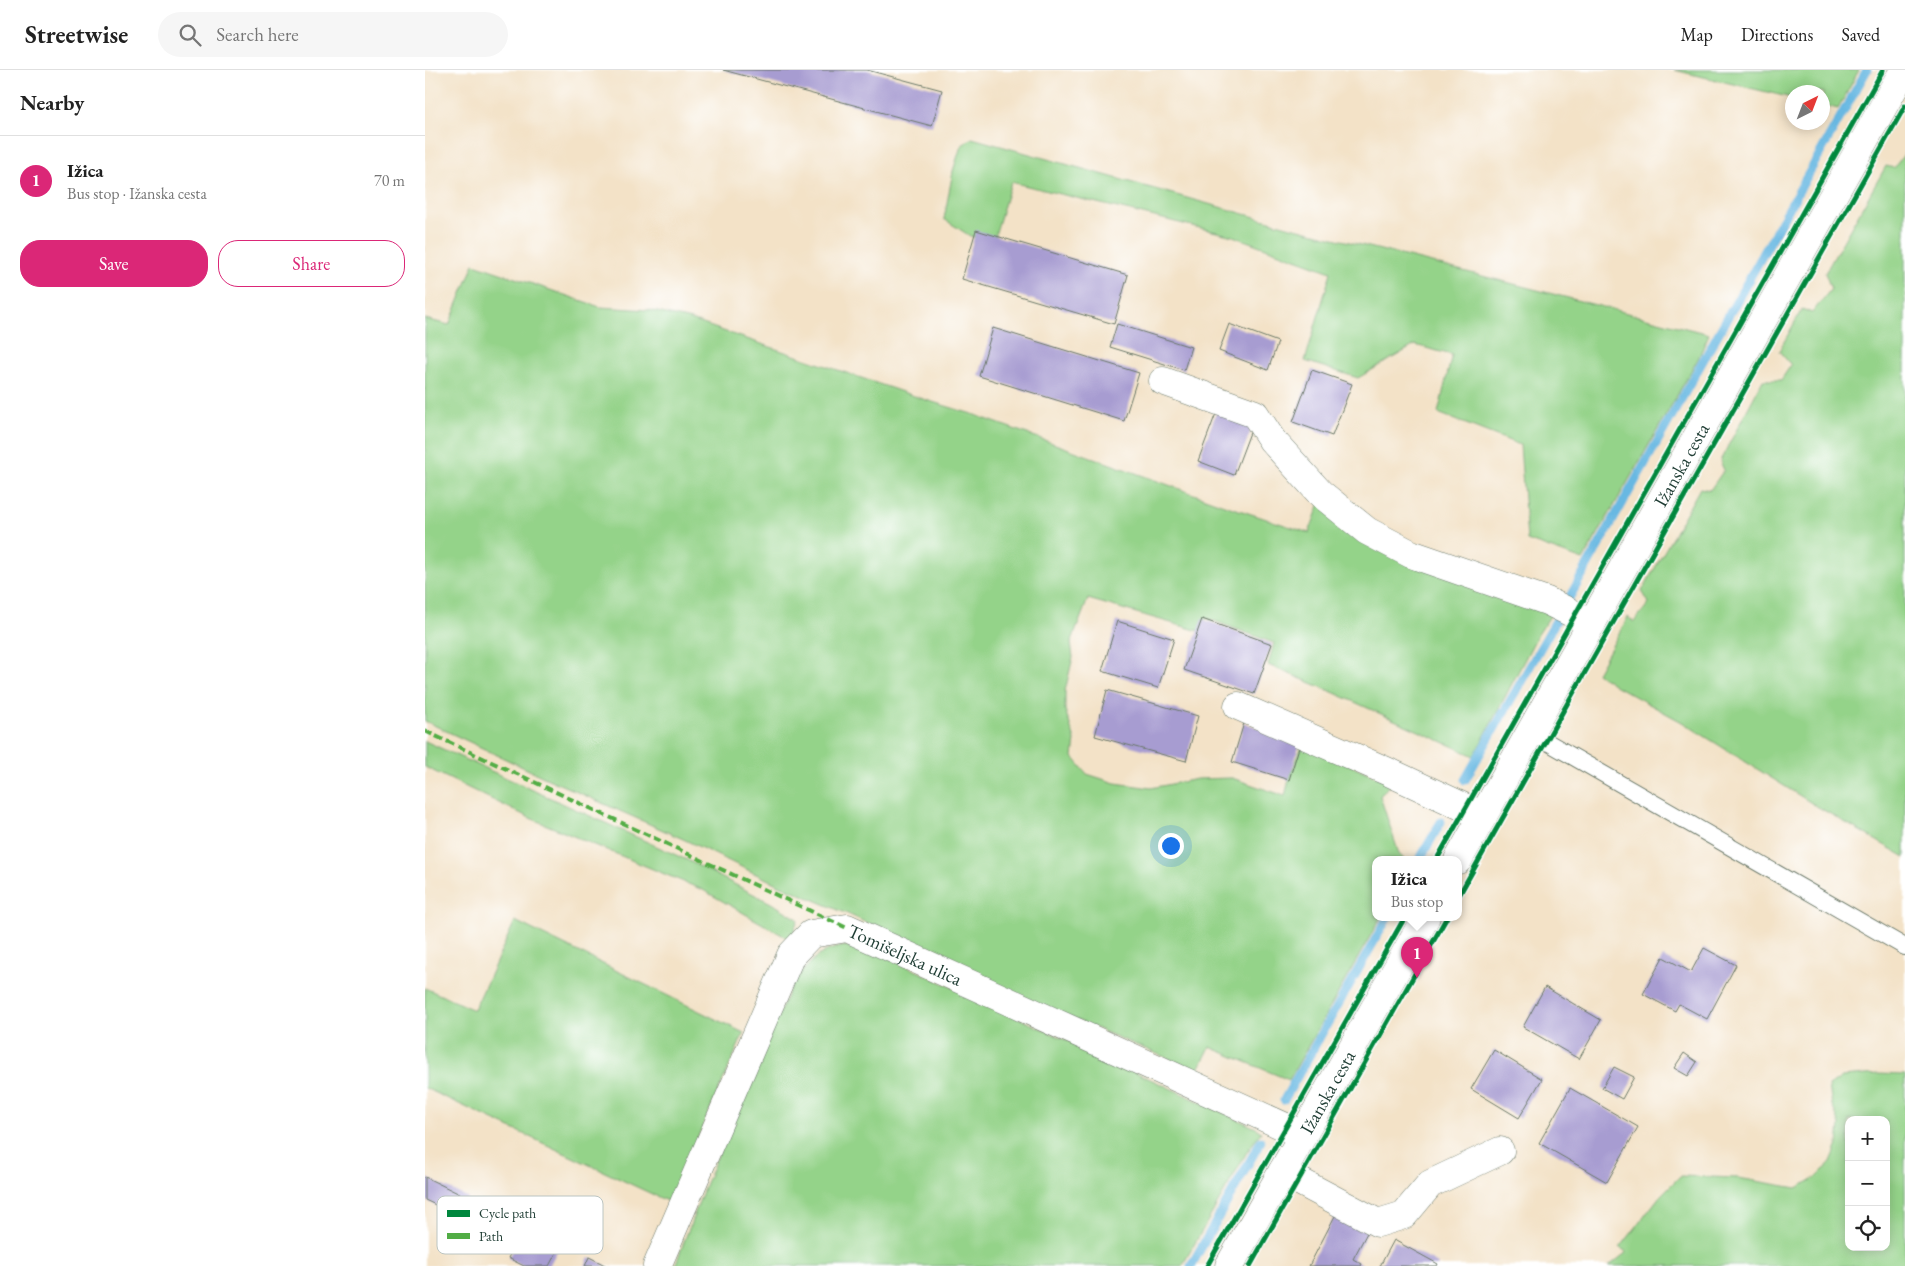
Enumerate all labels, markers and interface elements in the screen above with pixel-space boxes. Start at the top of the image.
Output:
search box [158,12,508,57]
text: Streetwise [25,19,128,50]
icon: search [176,21,204,49]
text: Search here [216,22,299,47]
text: Map [1681,23,1713,46]
text: Directions [1741,23,1813,46]
text: Saved [1841,23,1880,46]
north arrow [1785,85,1830,130]
text: Nearby [20,89,84,116]
text: Ižica [67,158,104,183]
text: 1 [32,170,40,191]
text: 70 m [374,170,405,191]
text: Bus stop · Ižanska cesta [67,183,207,204]
button: Save [20,240,208,287]
button: Share [218,240,405,287]
street label: Ižanska cesta [1648,418,1715,511]
your location [1158,833,1184,859]
popup [1372,856,1462,921]
text: Ižica [1391,866,1427,891]
text: Bus stop [1391,891,1443,912]
street label: Tomišeljska ulica [844,918,966,992]
pin: 1 [1401,937,1433,978]
street label: Ižanska cesta [1294,1045,1362,1138]
map controls [1845,1116,1890,1251]
button: + [1845,1116,1890,1161]
button: − [1845,1161,1890,1206]
legend [437,1196,603,1254]
text: Cycle path [479,1204,536,1222]
button: locate [1845,1206,1890,1251]
text: Path [479,1227,503,1245]

